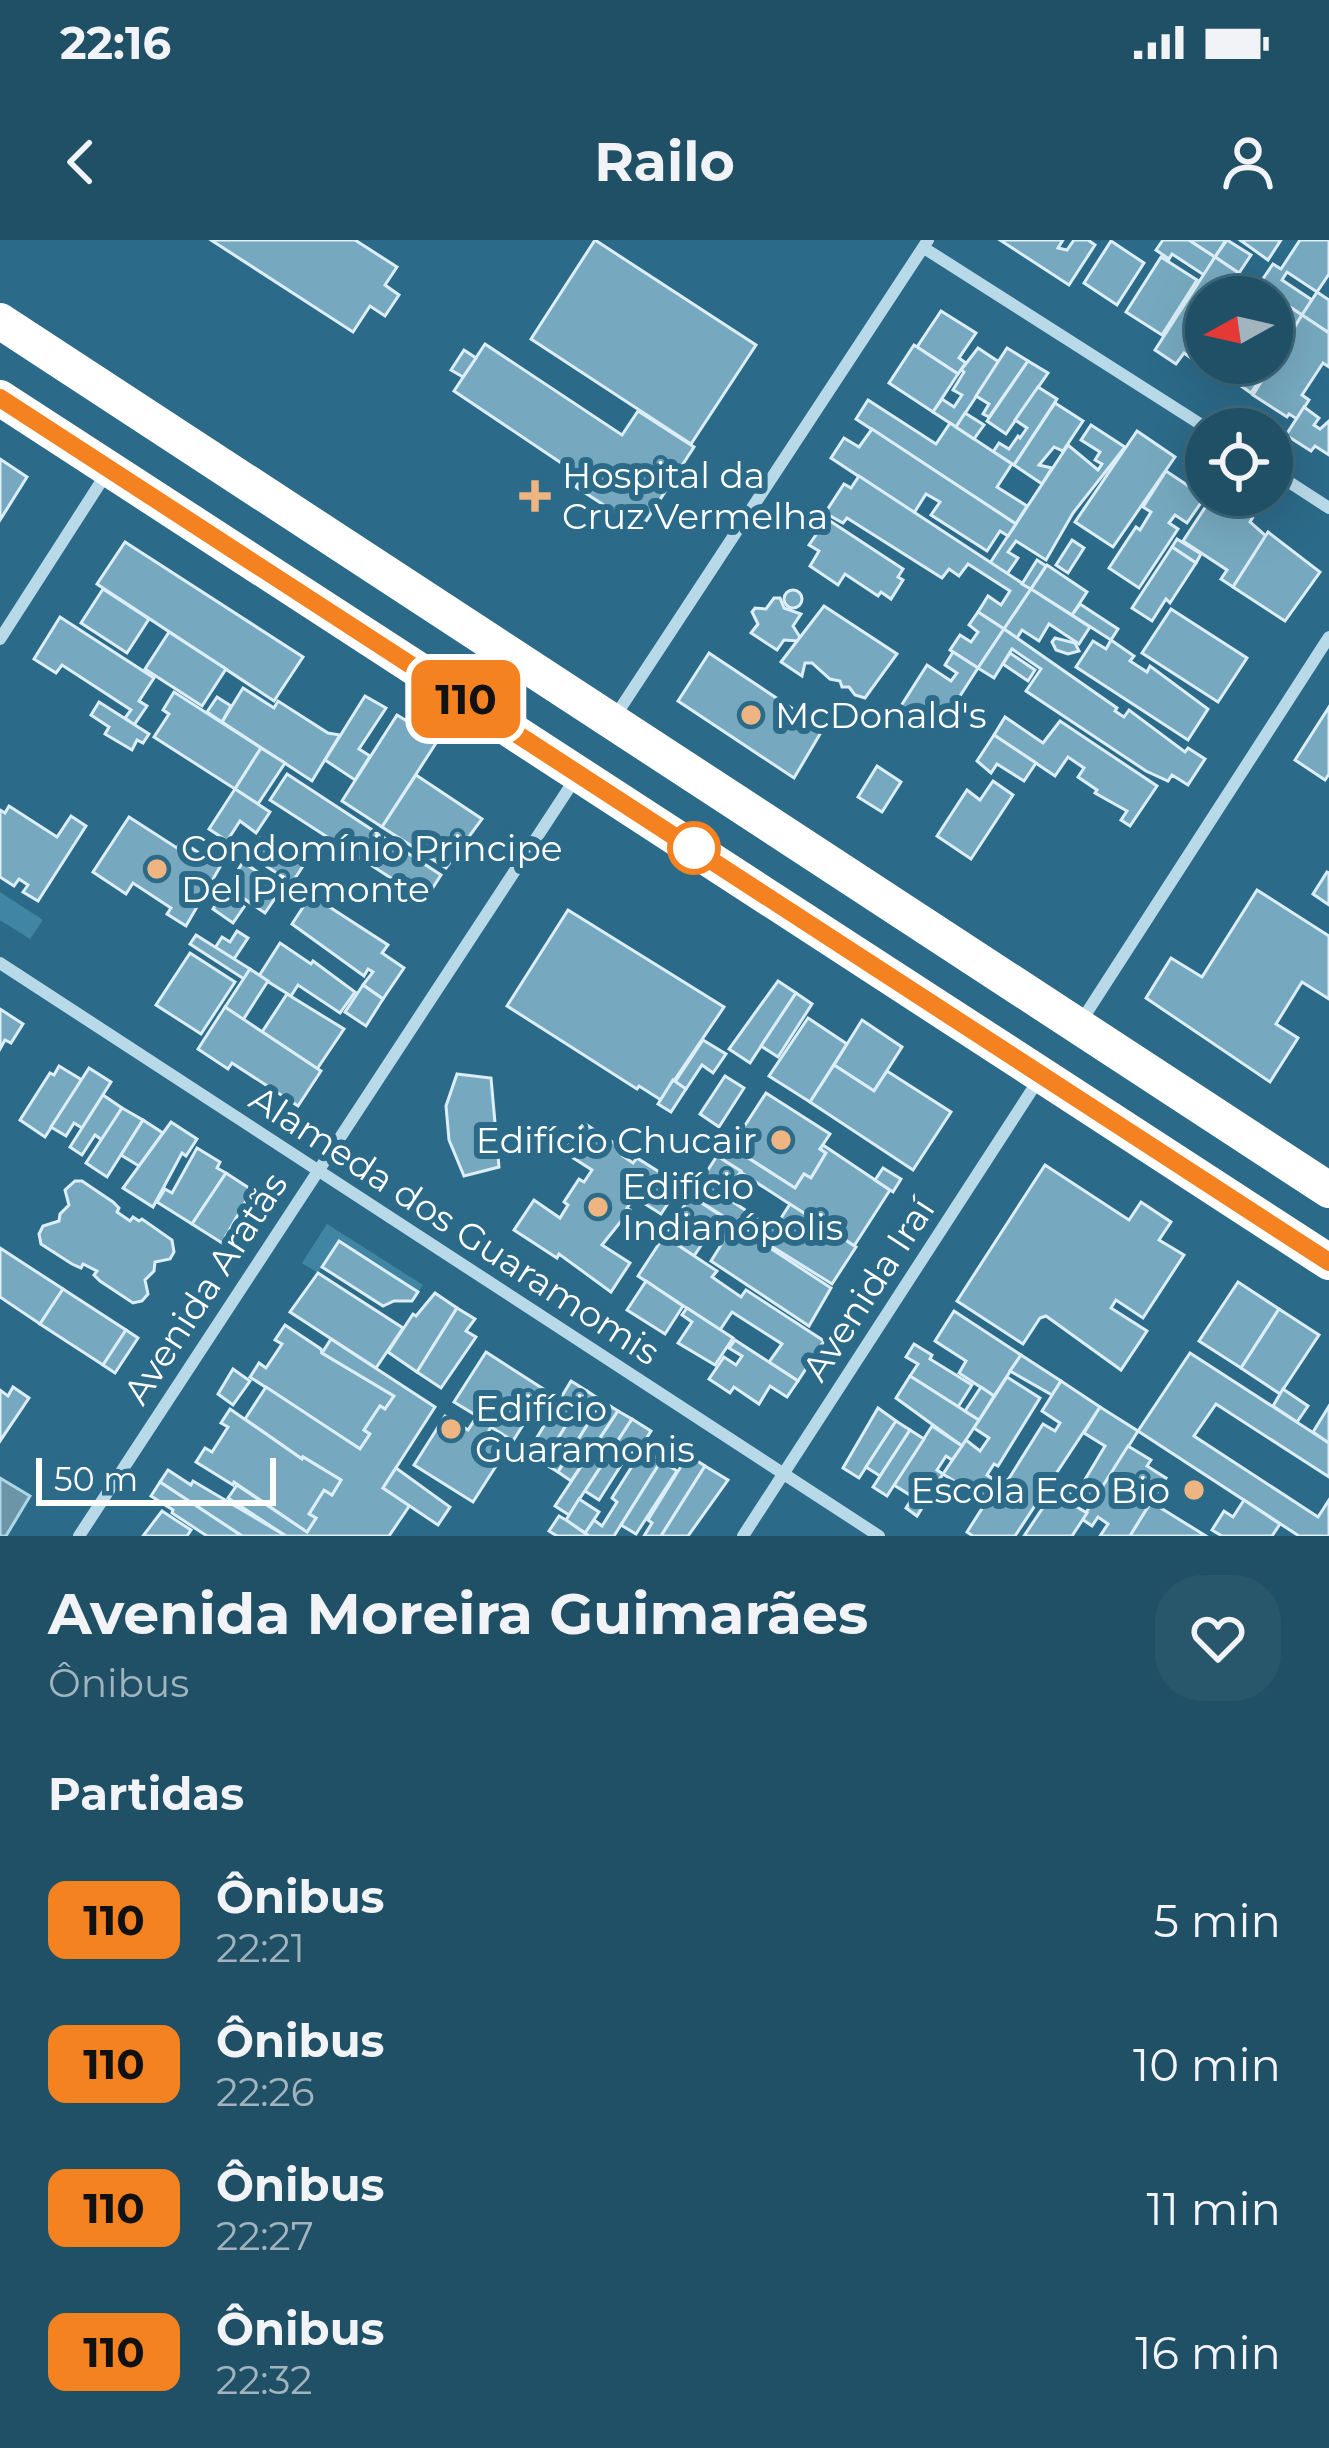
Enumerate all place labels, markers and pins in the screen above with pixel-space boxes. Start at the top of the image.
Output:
place label: Hospital da Cruz Vermelha [562,453,828,538]
marker: Hospital da Cruz Vermelha [519,480,551,512]
place label: McDonald's [775,693,986,737]
marker: McDonald's [738,702,764,728]
unlabelled marker [669,823,719,873]
place label: Condomínio Principe Del Piemonte [181,826,563,911]
marker: Condomínio Principe Del Piemonte [144,856,170,882]
place label: Edifício Chucair [476,1118,757,1162]
marker: Edifício Chucair [768,1127,794,1153]
place label: Edifício Indianópolis [622,1164,843,1249]
marker: Edifício Indianópolis [585,1194,611,1220]
place label: Edifício Guaramonis [475,1386,695,1471]
marker: Edifício Guaramonis [438,1416,464,1442]
place label: Escola Eco Bio [911,1468,1170,1512]
marker: Escola Eco Bio [1181,1477,1207,1503]

